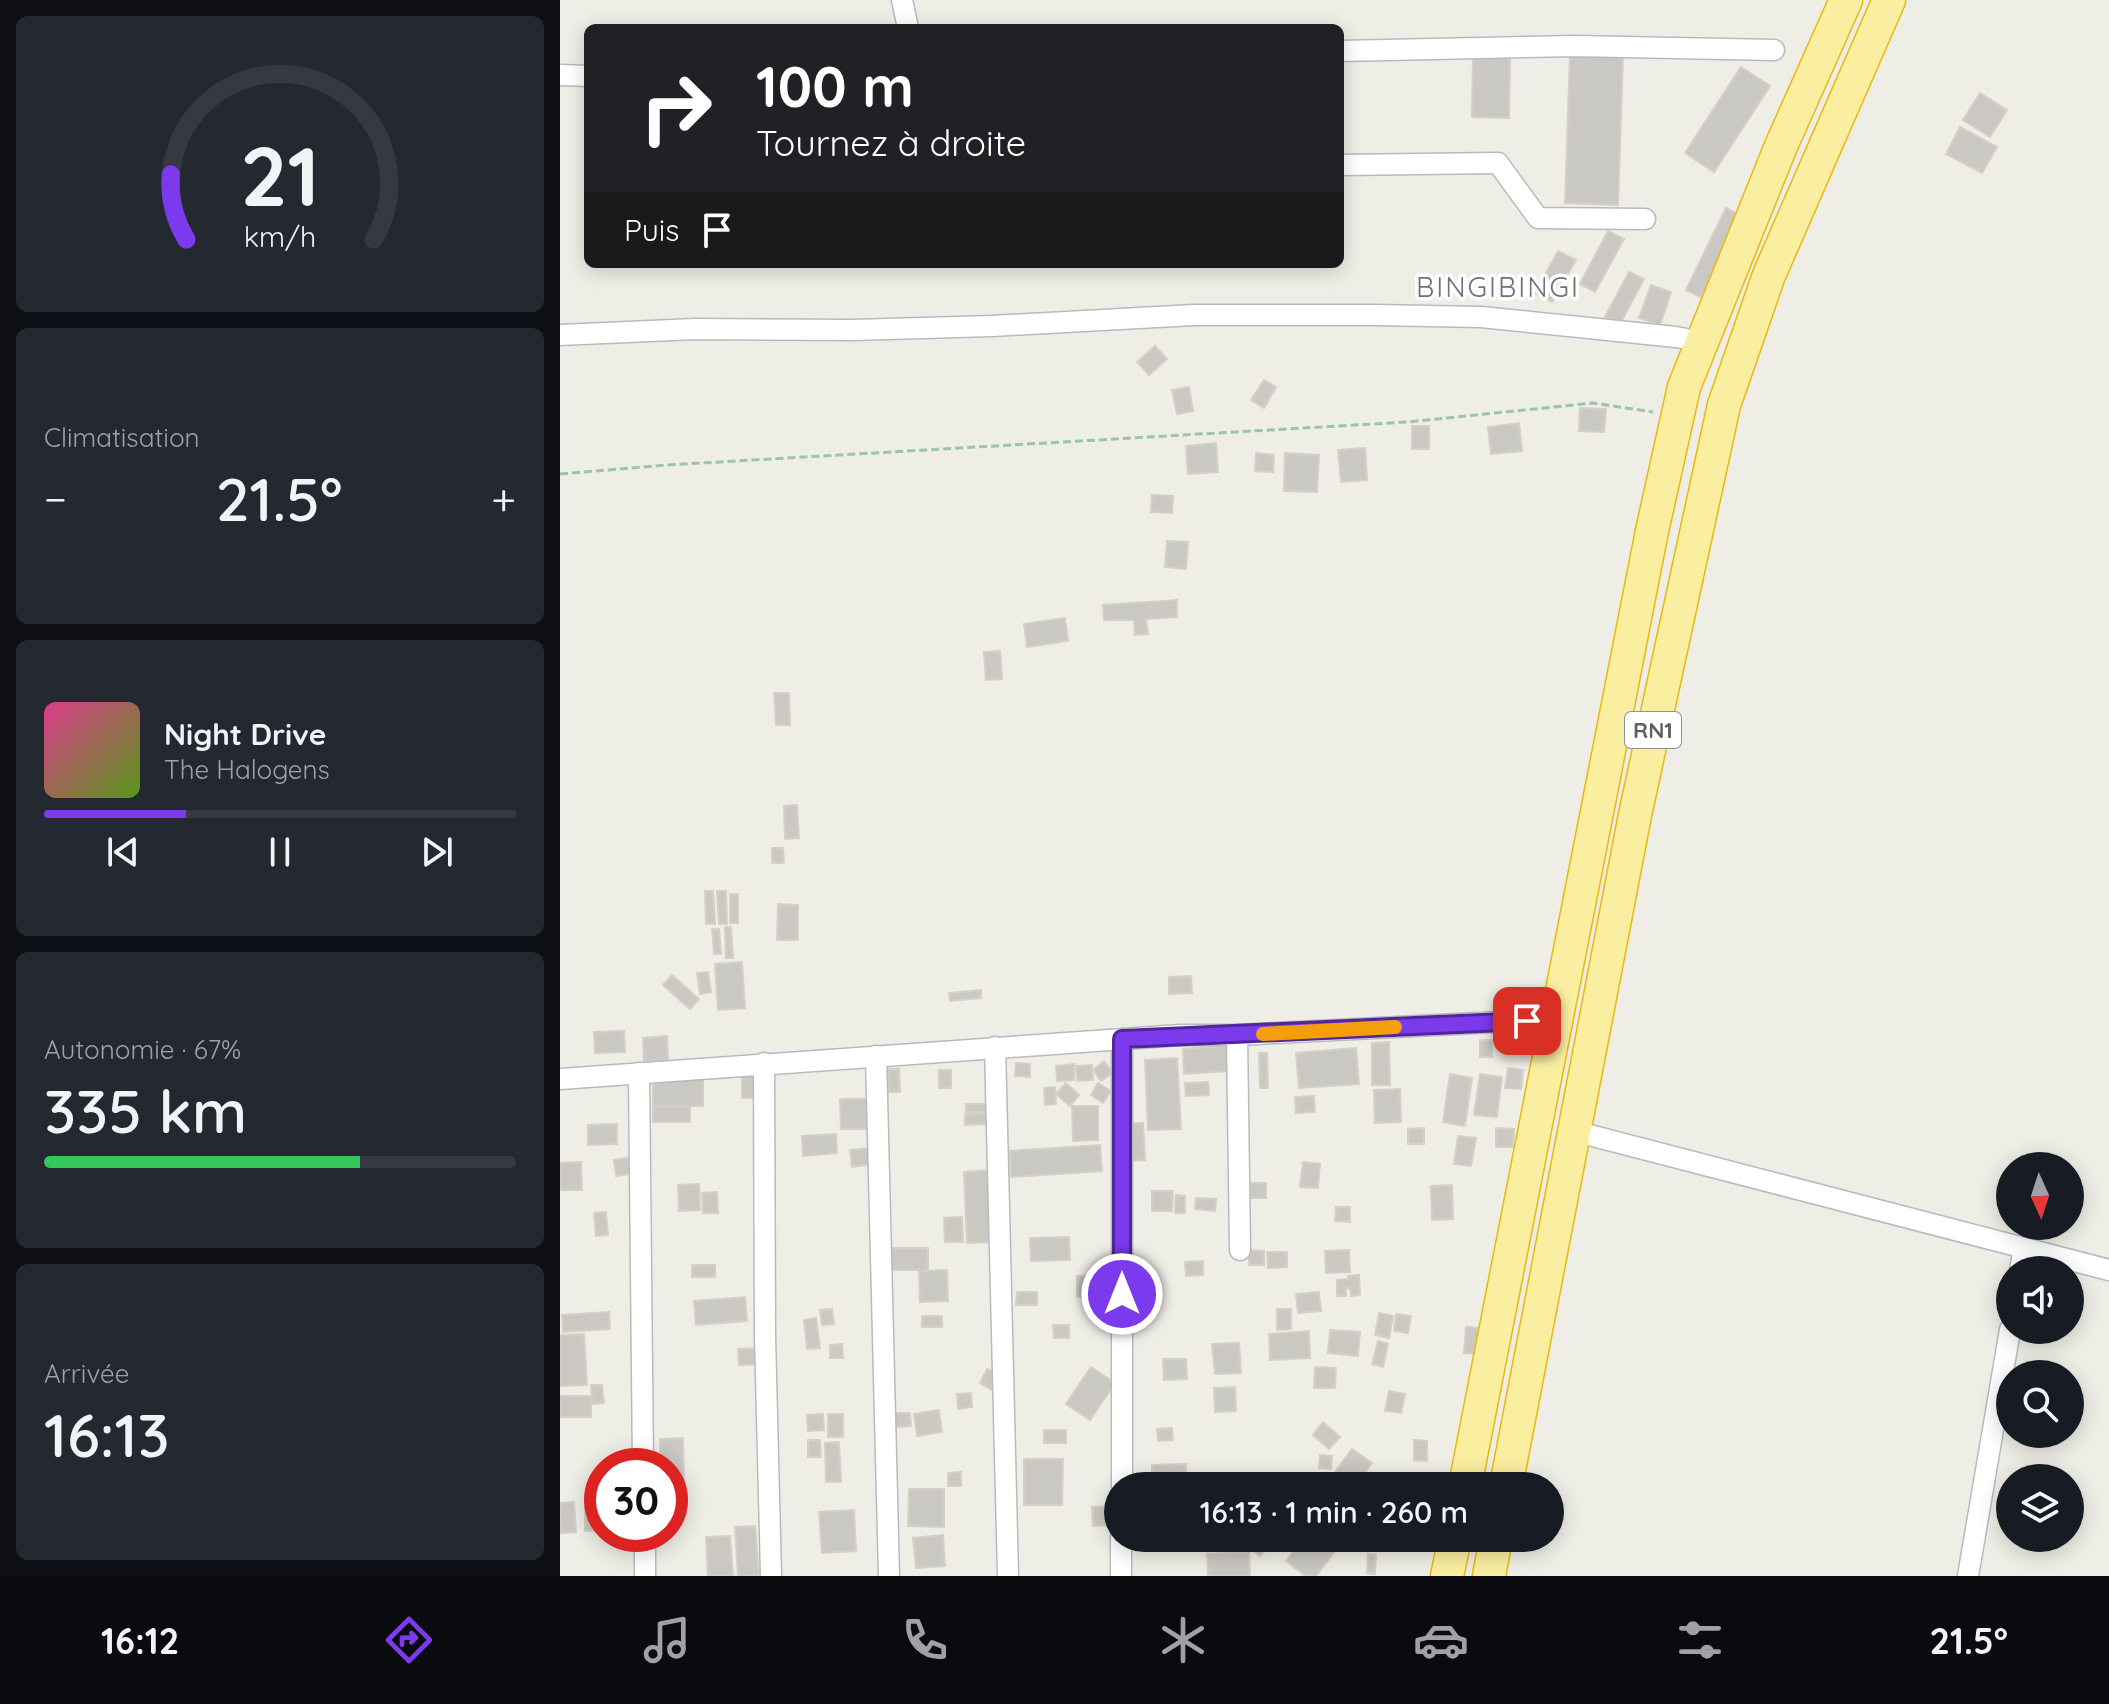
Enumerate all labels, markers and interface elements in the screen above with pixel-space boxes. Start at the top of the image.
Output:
text: 100 m [756,51,914,121]
icon: right [624,56,728,160]
text: Tournez à droite [756,120,1026,165]
text: 21 [240,123,320,227]
icon: arrive [695,208,739,252]
text: Puis [624,211,679,249]
text: km/h [244,218,316,254]
district label: BINGIBINGI [1416,269,1580,304]
text: Climatisation [44,421,200,454]
text: 21.5° [216,461,342,536]
text: − [44,471,67,526]
text: + [491,471,516,526]
road number: RN1 [1625,712,1681,748]
text: Night Drive [164,715,326,753]
text: The Halogens [164,753,330,786]
icon: previous [101,830,145,874]
icon: pause [258,830,302,874]
icon: next [415,830,459,874]
pin [1493,987,1561,1055]
icon: arrive [1505,999,1549,1043]
text: Autonomie · 67% [44,1033,241,1066]
text: 335 km [44,1073,247,1148]
north arrow [1996,1152,2084,1240]
map controls [1996,1152,2084,1552]
position arrow [1080,1252,1164,1336]
button: sound [1996,1256,2084,1344]
text: Arrivée [44,1357,129,1390]
button: search [1996,1360,2084,1448]
text: 16:13 [44,1397,169,1472]
speed limit sign: 30 [584,1448,688,1552]
button: layers [1996,1464,2084,1552]
text: 16:13 · 1 min · 260 m [1200,1493,1468,1531]
icon: directions [381,1612,437,1668]
icon: music [639,1612,695,1668]
icon: phone [897,1612,953,1668]
icon: climate [1155,1612,1211,1668]
icon: car [1413,1612,1469,1668]
icon: filters [1672,1612,1728,1668]
text: 16:12 [101,1618,179,1663]
text: 21.5° [1930,1618,2008,1663]

